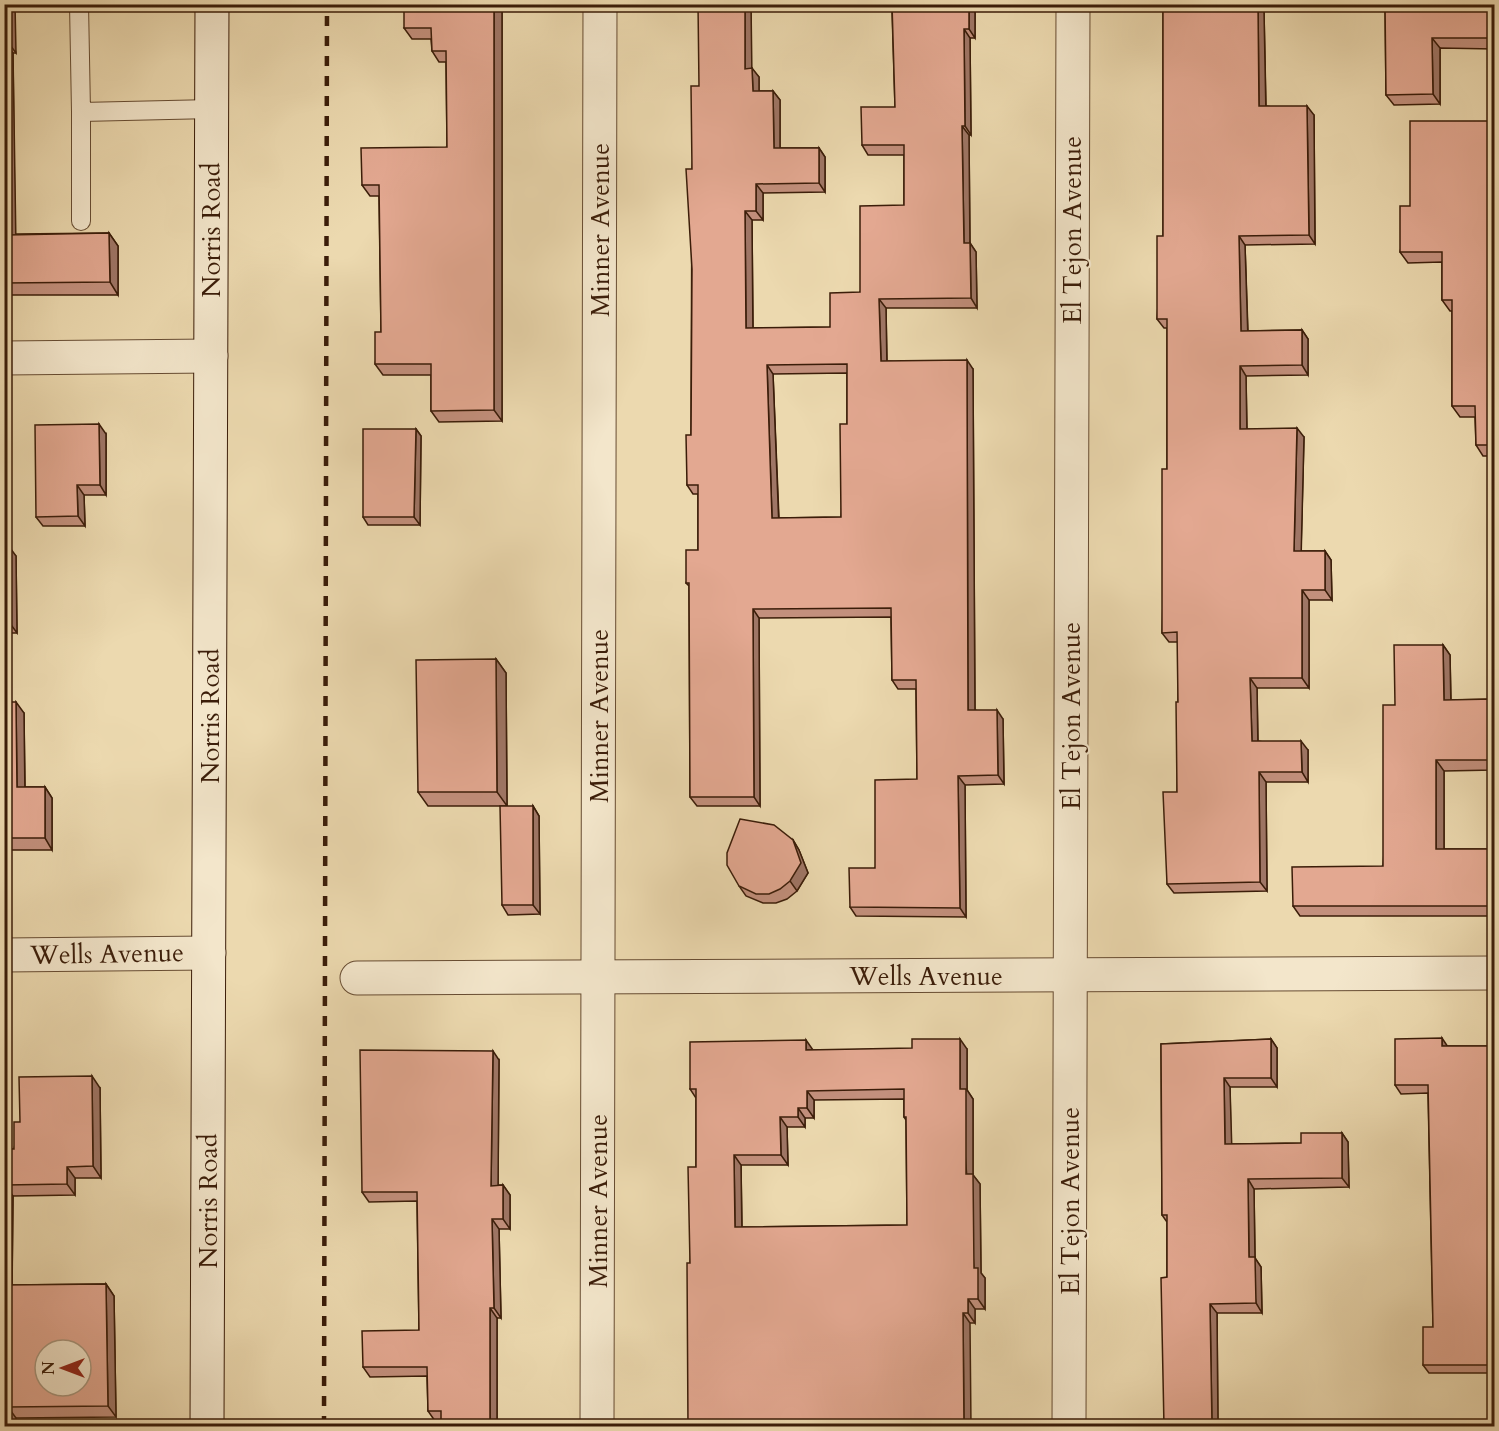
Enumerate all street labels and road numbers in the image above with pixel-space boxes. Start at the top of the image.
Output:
street label: El Tejon Avenue [1055,136,1090,324]
street label: Minner Avenue [583,143,618,317]
street label: Norris Road [194,162,229,298]
street label: El Tejon Avenue [1054,622,1089,810]
street label: Minner Avenue [582,629,617,803]
street label: Norris Road [193,648,228,784]
street label: Wells Avenue [29,935,184,973]
street label: Wells Avenue [848,959,1003,994]
street label: El Tejon Avenue [1053,1107,1088,1295]
street label: Minner Avenue [581,1114,616,1288]
street label: Norris Road [191,1133,226,1269]

